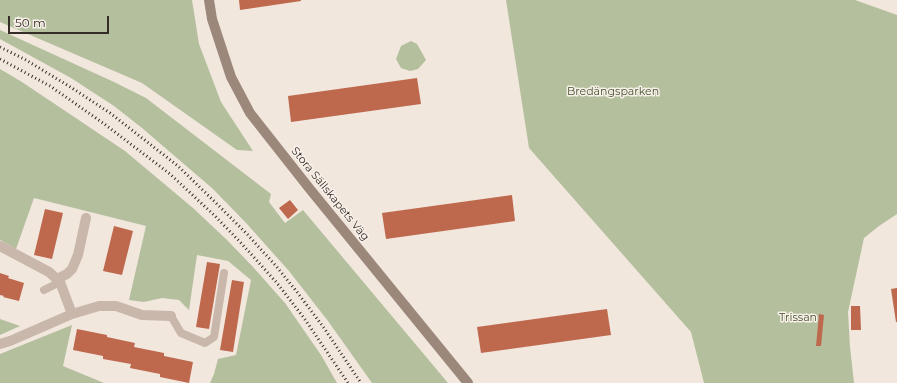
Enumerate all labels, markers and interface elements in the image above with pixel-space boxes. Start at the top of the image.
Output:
scale bar [10,8,111,34]
text: 50 m [15,15,46,30]
park label: Bredängsparken [567,85,659,99]
street label: Stora Sällskapets Väg [288,145,372,243]
park label: Trissan [779,311,817,325]

